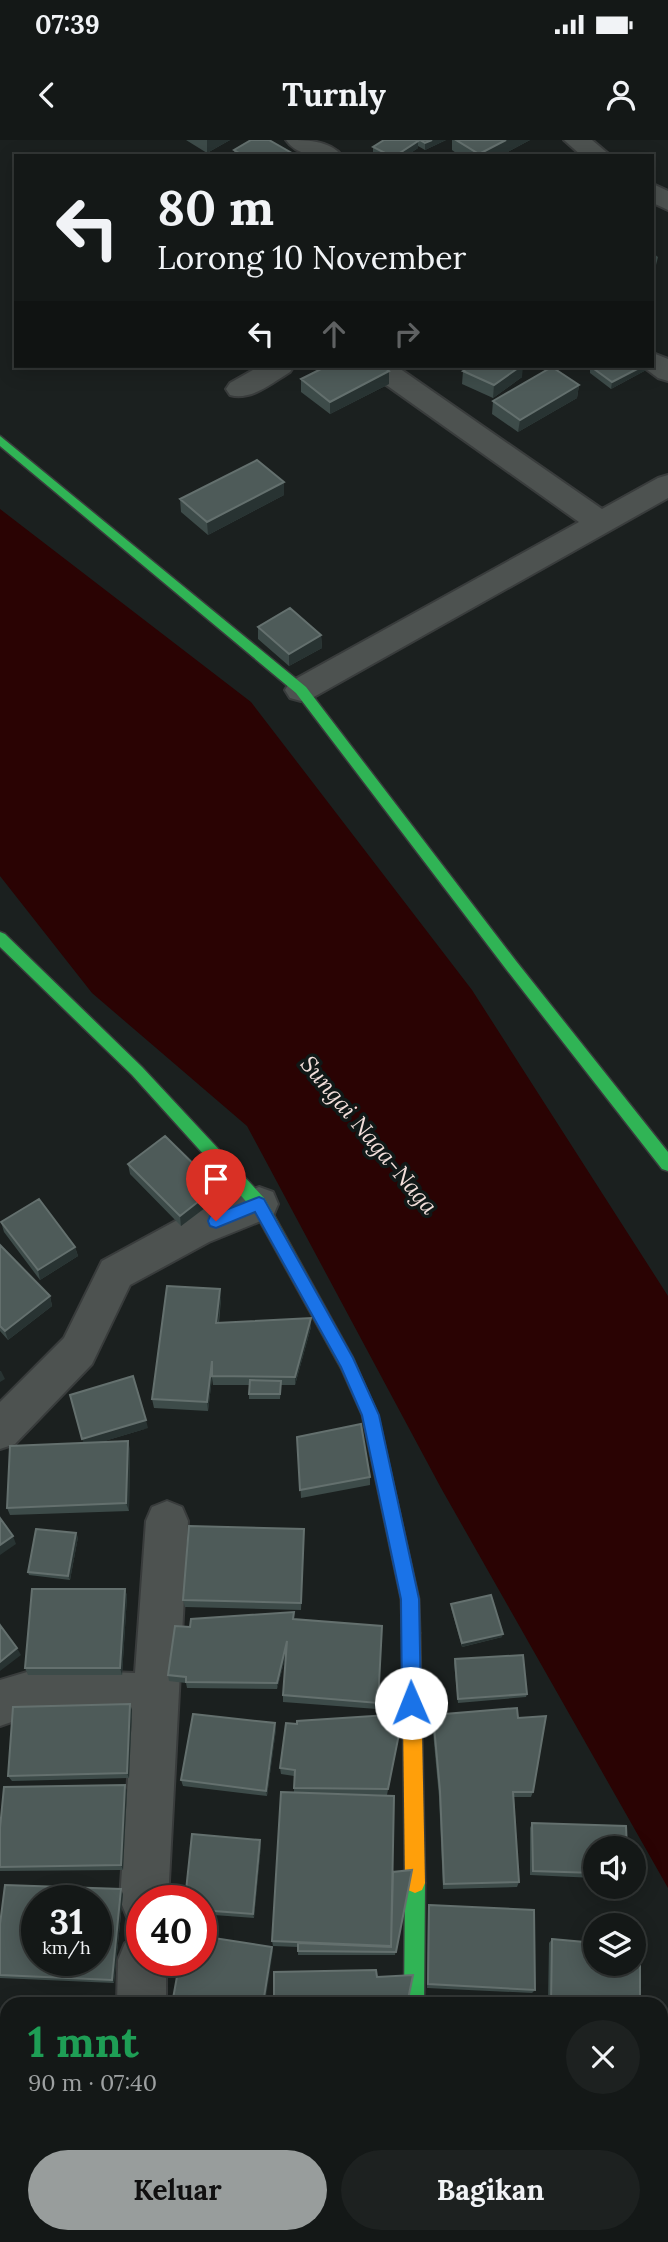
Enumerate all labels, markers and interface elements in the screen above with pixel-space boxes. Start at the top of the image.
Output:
text: 07:39 [35,8,100,41]
text: Turnly [282,74,386,115]
icon: back [28,76,66,114]
icon: person [602,76,640,114]
text: 80 m [157,176,274,238]
icon: left [42,182,133,273]
text: Lorong 10 November [157,237,466,278]
icon: left [242,315,280,353]
icon: ahead [315,315,353,353]
icon: right [388,315,426,353]
water label: Sungai Naga-Naga [295,1050,444,1220]
pin [186,1149,246,1221]
icon: arrive [197,1160,235,1198]
position arrow [374,1666,448,1740]
map controls [583,1836,646,1976]
button: sound [583,1836,646,1899]
speed limit sign: 40 [126,1885,217,1976]
text: 31 [50,1899,83,1944]
button: layers [583,1913,646,1976]
text: km/h [42,1936,91,1959]
text: 1 mnt [28,2015,139,2069]
button: close [566,2020,640,2094]
text: 90 m · 07:40 [28,2068,157,2097]
button: Keluar [28,2150,327,2230]
button: Bagikan [341,2150,640,2230]

